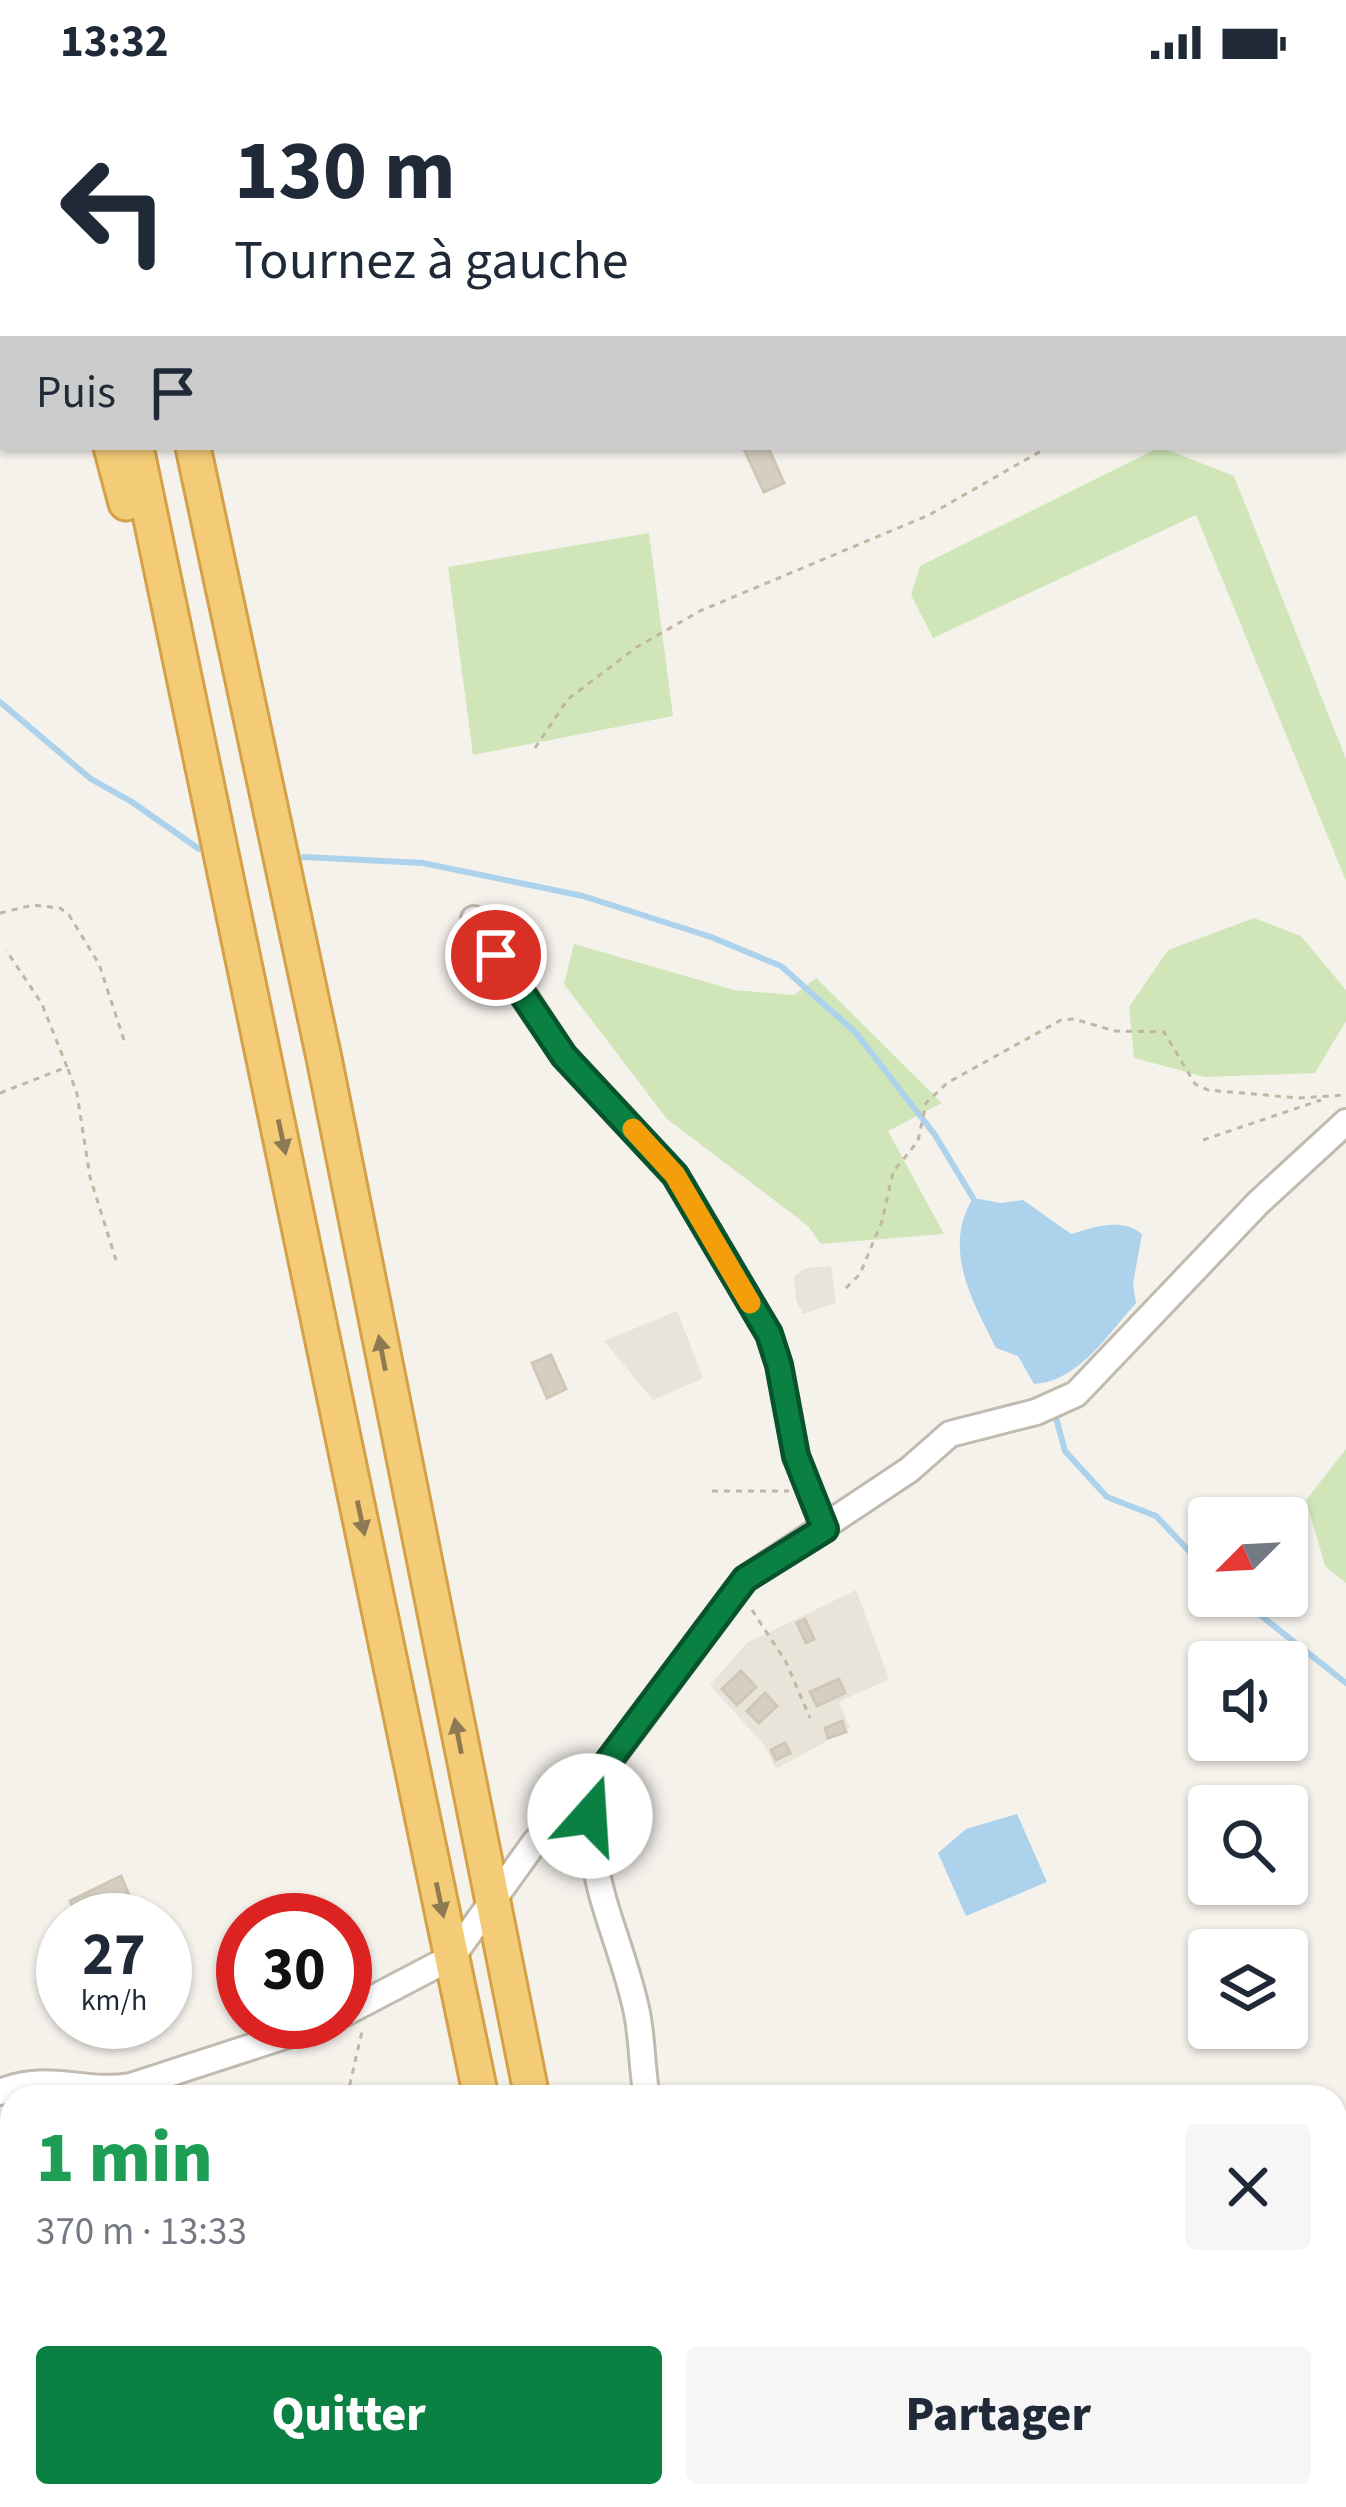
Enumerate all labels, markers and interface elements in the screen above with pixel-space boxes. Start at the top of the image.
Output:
text: 13:32 [60,10,169,74]
text: 130 m [234,112,456,232]
icon: left [36,132,192,288]
text: Tournez à gauche [234,223,629,300]
icon: arrive [140,360,206,426]
text: Puis [36,361,116,425]
pin [445,904,547,1006]
icon: arrive [463,922,529,988]
one-way arrow [273,1118,292,1156]
one-way arrow [372,1334,391,1371]
north arrow [1188,1497,1308,1617]
map controls [1188,1497,1308,2049]
one-way arrow [353,1500,372,1538]
button: sound [1188,1641,1308,1761]
one-way arrow [448,1716,467,1754]
position arrow [527,1753,653,1879]
button: search [1188,1785,1308,1905]
one-way arrow [432,1882,451,1920]
speed limit sign: 30 [216,1893,372,2049]
text: 27 [82,1913,146,1998]
button: layers [1188,1929,1308,2049]
text: km/h [81,1979,147,2022]
text: 1 min [36,2107,213,2210]
button: close [1185,2124,1311,2250]
text: 370 m · 13:33 [36,2204,247,2260]
button: Quitter [36,2346,662,2484]
button: Partager [686,2346,1311,2484]

